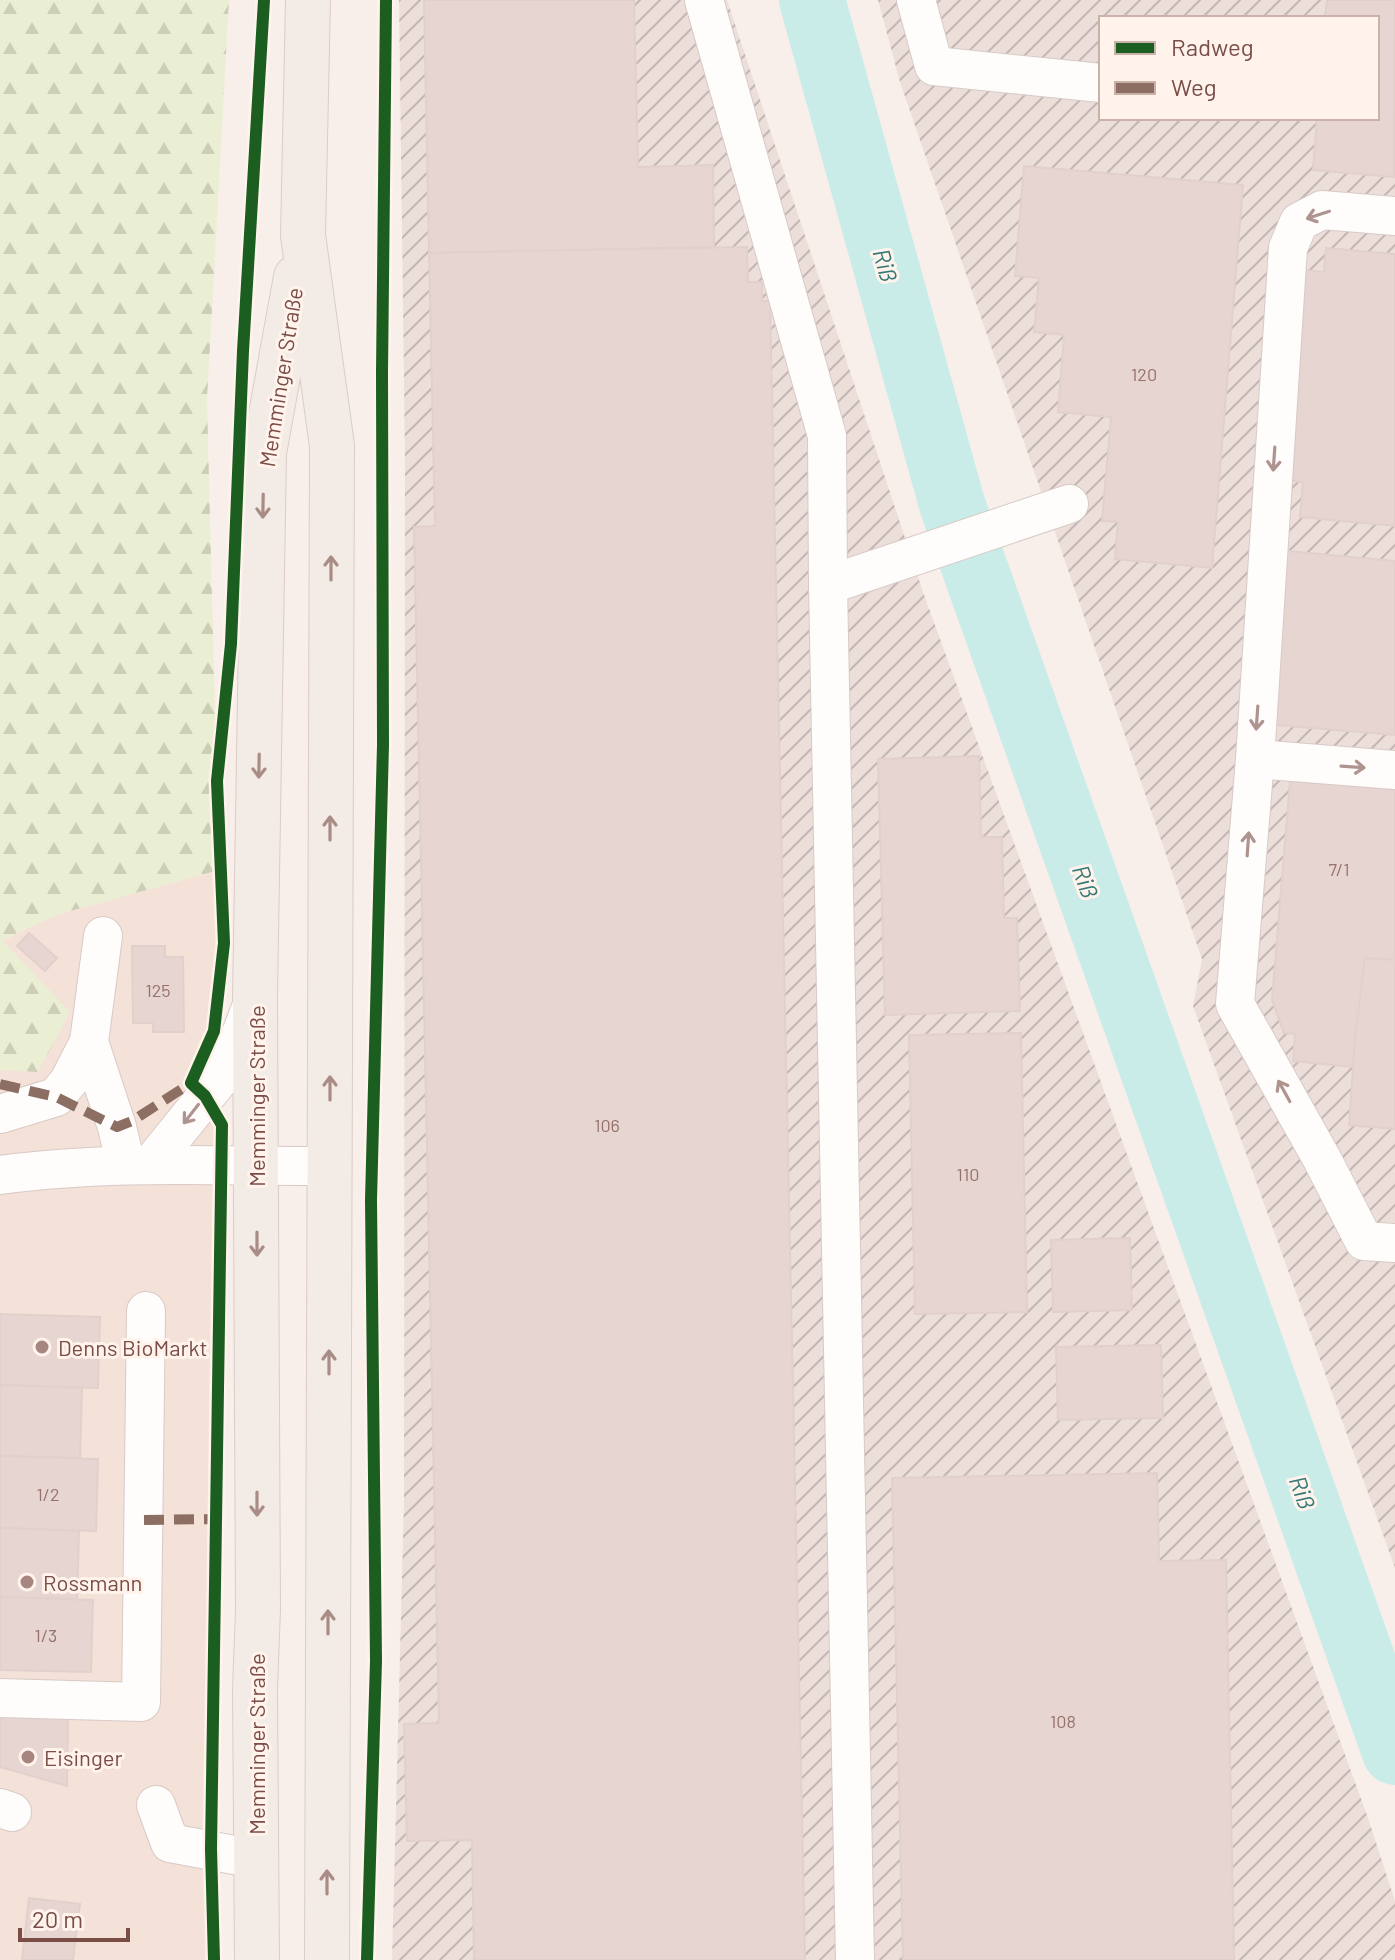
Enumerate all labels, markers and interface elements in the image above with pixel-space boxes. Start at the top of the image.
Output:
legend [1099,16,1379,120]
text: Radweg [1171,32,1254,61]
text: Weg [1171,72,1217,101]
one-way arrow [1306,209,1331,223]
water label: Riß [867,245,905,285]
street label: Memminger Straße [253,285,307,469]
house number: 120 [1131,363,1157,385]
one-way arrow [1266,445,1281,472]
one-way arrow [255,492,271,519]
one-way arrow [323,555,339,582]
one-way arrow [1249,704,1264,731]
one-way arrow [251,752,267,779]
one-way arrow [1339,760,1366,775]
one-way arrow [322,815,338,842]
one-way arrow [1241,831,1256,858]
house number: 7/1 [1329,858,1349,880]
water label: Riß [1067,860,1105,902]
house number: 125 [145,979,171,1001]
street label: Memminger Straße [243,1005,269,1187]
one-way arrow [322,1075,338,1102]
one-way arrow [1276,1079,1291,1103]
one-way arrow [182,1103,199,1124]
house number: 106 [594,1114,620,1136]
house number: 110 [957,1163,979,1185]
one-way arrow [249,1230,265,1257]
place label: Denns BioMarkt [58,1334,207,1360]
marker: Denns BioMarkt [33,1338,51,1356]
one-way arrow [321,1349,337,1376]
water label: Riß [1284,1471,1322,1513]
house number: 1/2 [36,1483,60,1505]
one-way arrow [249,1490,265,1517]
place label: Rossmann [43,1569,142,1595]
marker: Rossmann [18,1573,36,1591]
one-way arrow [320,1609,335,1636]
house number: 1/3 [35,1624,57,1646]
street label: Memminger Straße [243,1653,269,1835]
house number: 108 [1050,1710,1076,1732]
place label: Eisinger [44,1744,122,1770]
marker: Eisinger [19,1748,37,1766]
one-way arrow [319,1869,335,1896]
scale bar [20,1892,128,1942]
text: 20 m [32,1904,83,1933]

